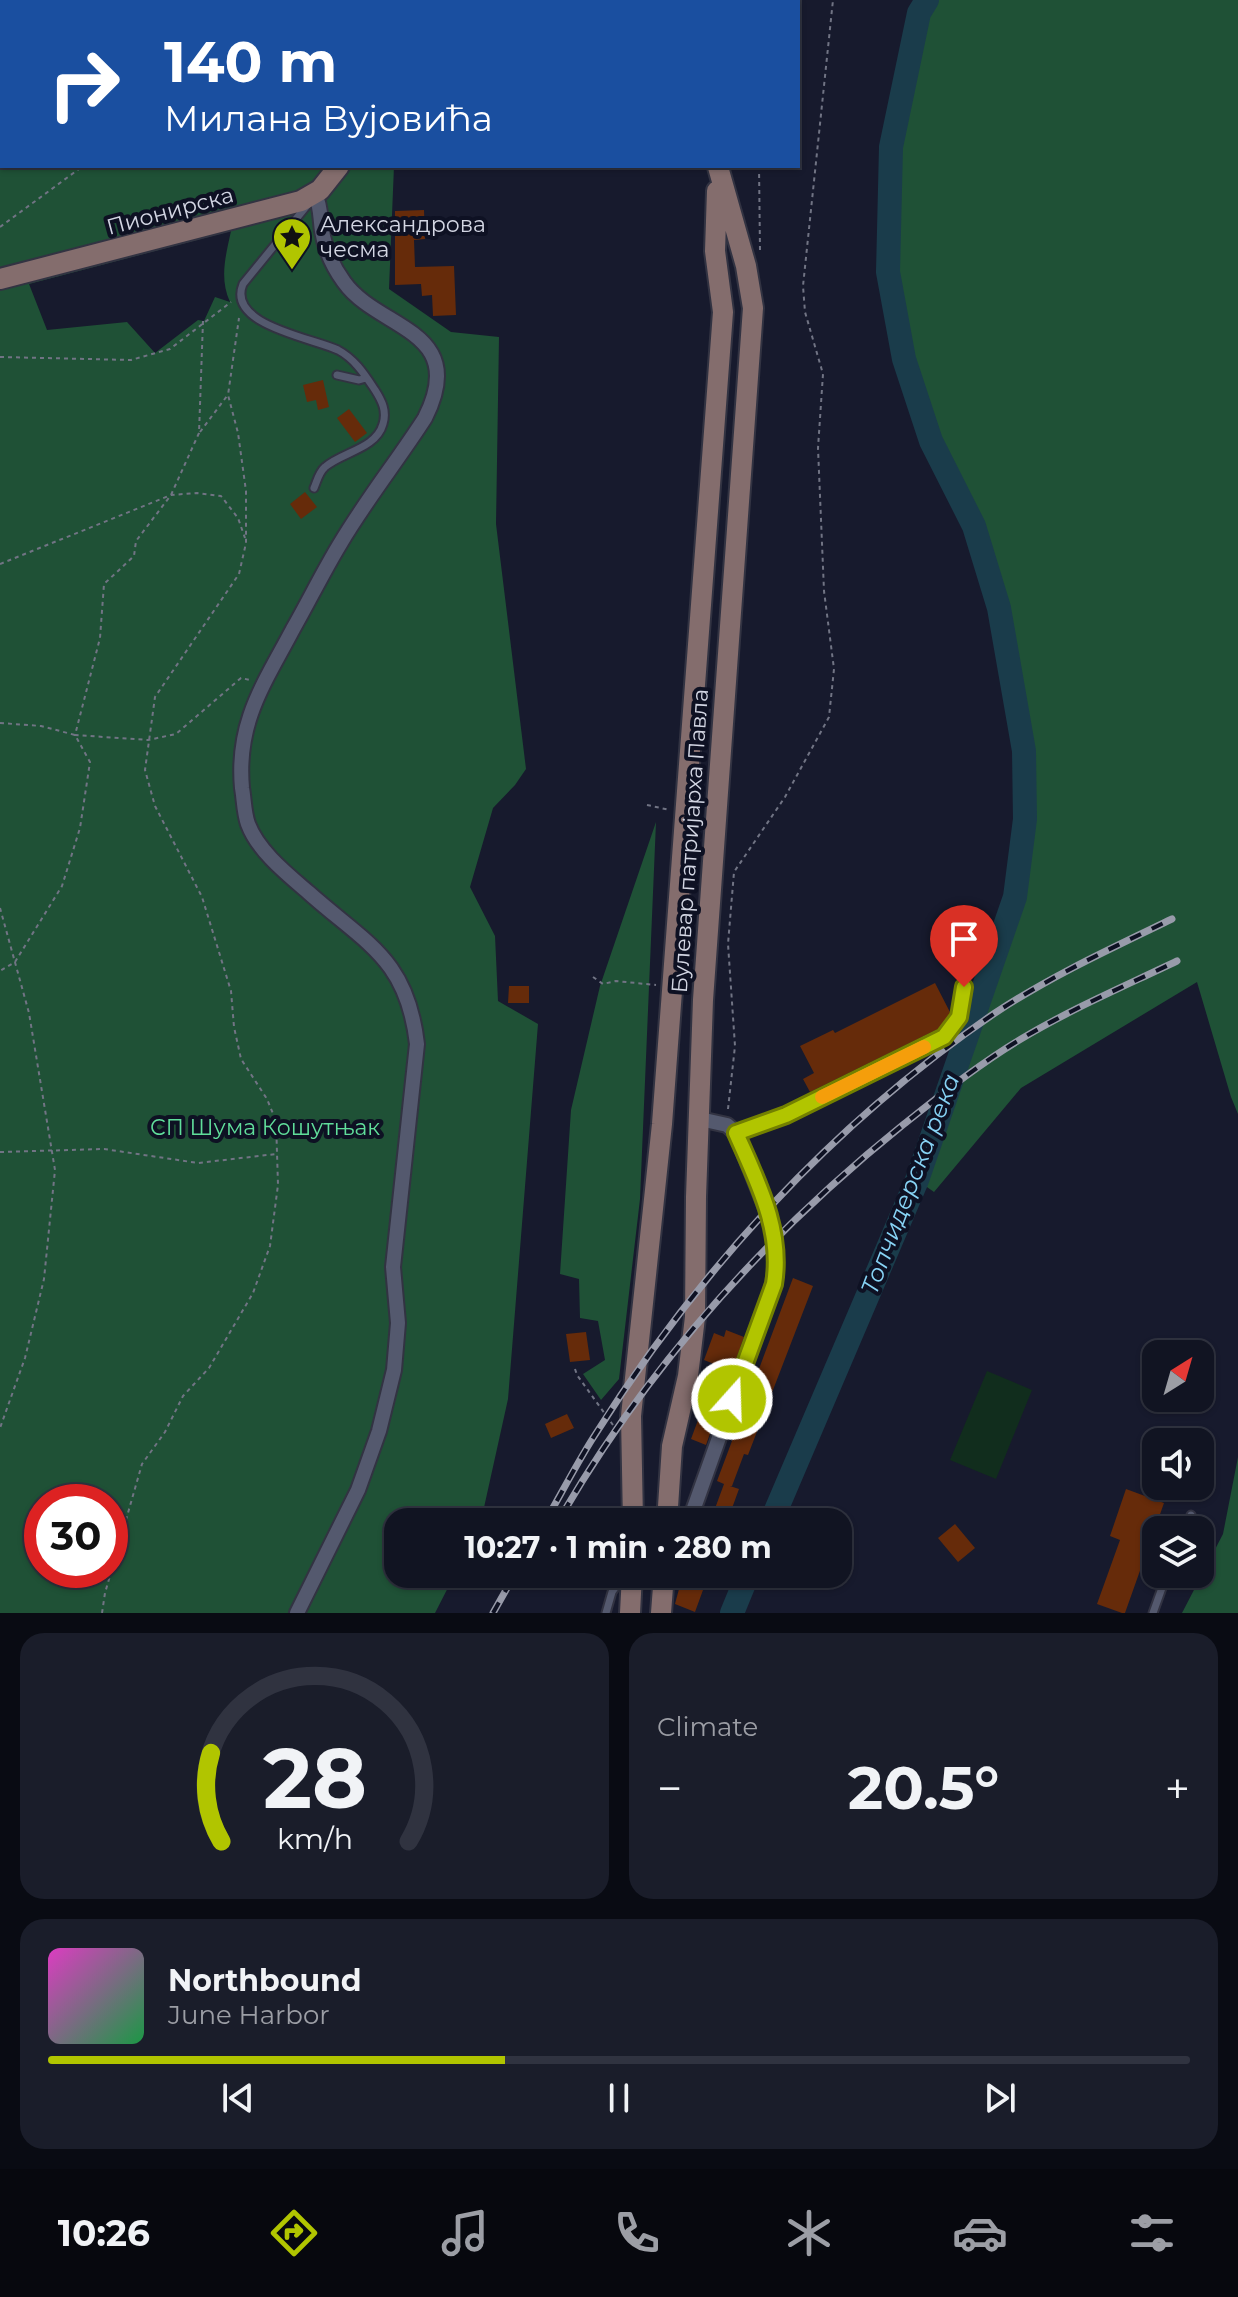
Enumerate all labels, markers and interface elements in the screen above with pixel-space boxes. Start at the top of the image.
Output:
text: 140 m [164,28,337,96]
icon: right [32,32,136,136]
text: Милана Вујовића [164,96,493,140]
street label: Пионирска [104,181,236,241]
place label: Александрова чесма [320,211,486,263]
place icon: Александрова чесма [271,216,313,271]
street label: Булевар патријарха Павла [666,688,714,994]
pin [930,905,998,987]
icon: arrive [942,917,986,961]
water label: Топчидерска река [855,1070,965,1298]
park label: СП Шума Кошутњак [150,1114,380,1141]
north arrow [1142,1340,1214,1412]
map controls [1142,1340,1214,1588]
position arrow [690,1357,774,1441]
button: sound [1142,1428,1214,1500]
speed limit sign: 30 [24,1484,128,1588]
button: layers [1142,1516,1214,1588]
text: 10:27 · 1 min · 280 m [464,1529,772,1566]
text: Climate [657,1711,758,1743]
text: 28 [263,1727,367,1829]
text: 20.5° [848,1751,999,1824]
text: − [657,1761,682,1815]
text: + [1165,1761,1190,1815]
text: km/h [276,1821,353,1856]
text: Northbound [168,1962,362,1999]
text: June Harbor [168,1999,330,2031]
icon: previous [216,2076,260,2120]
icon: pause [597,2076,641,2120]
icon: next [978,2076,1022,2120]
icon: directions [266,2205,322,2261]
icon: music [437,2205,493,2261]
icon: phone [609,2205,665,2261]
icon: climate [781,2205,837,2261]
icon: car [952,2205,1008,2261]
icon: filters [1124,2205,1180,2261]
text: 10:26 [58,2211,150,2255]

